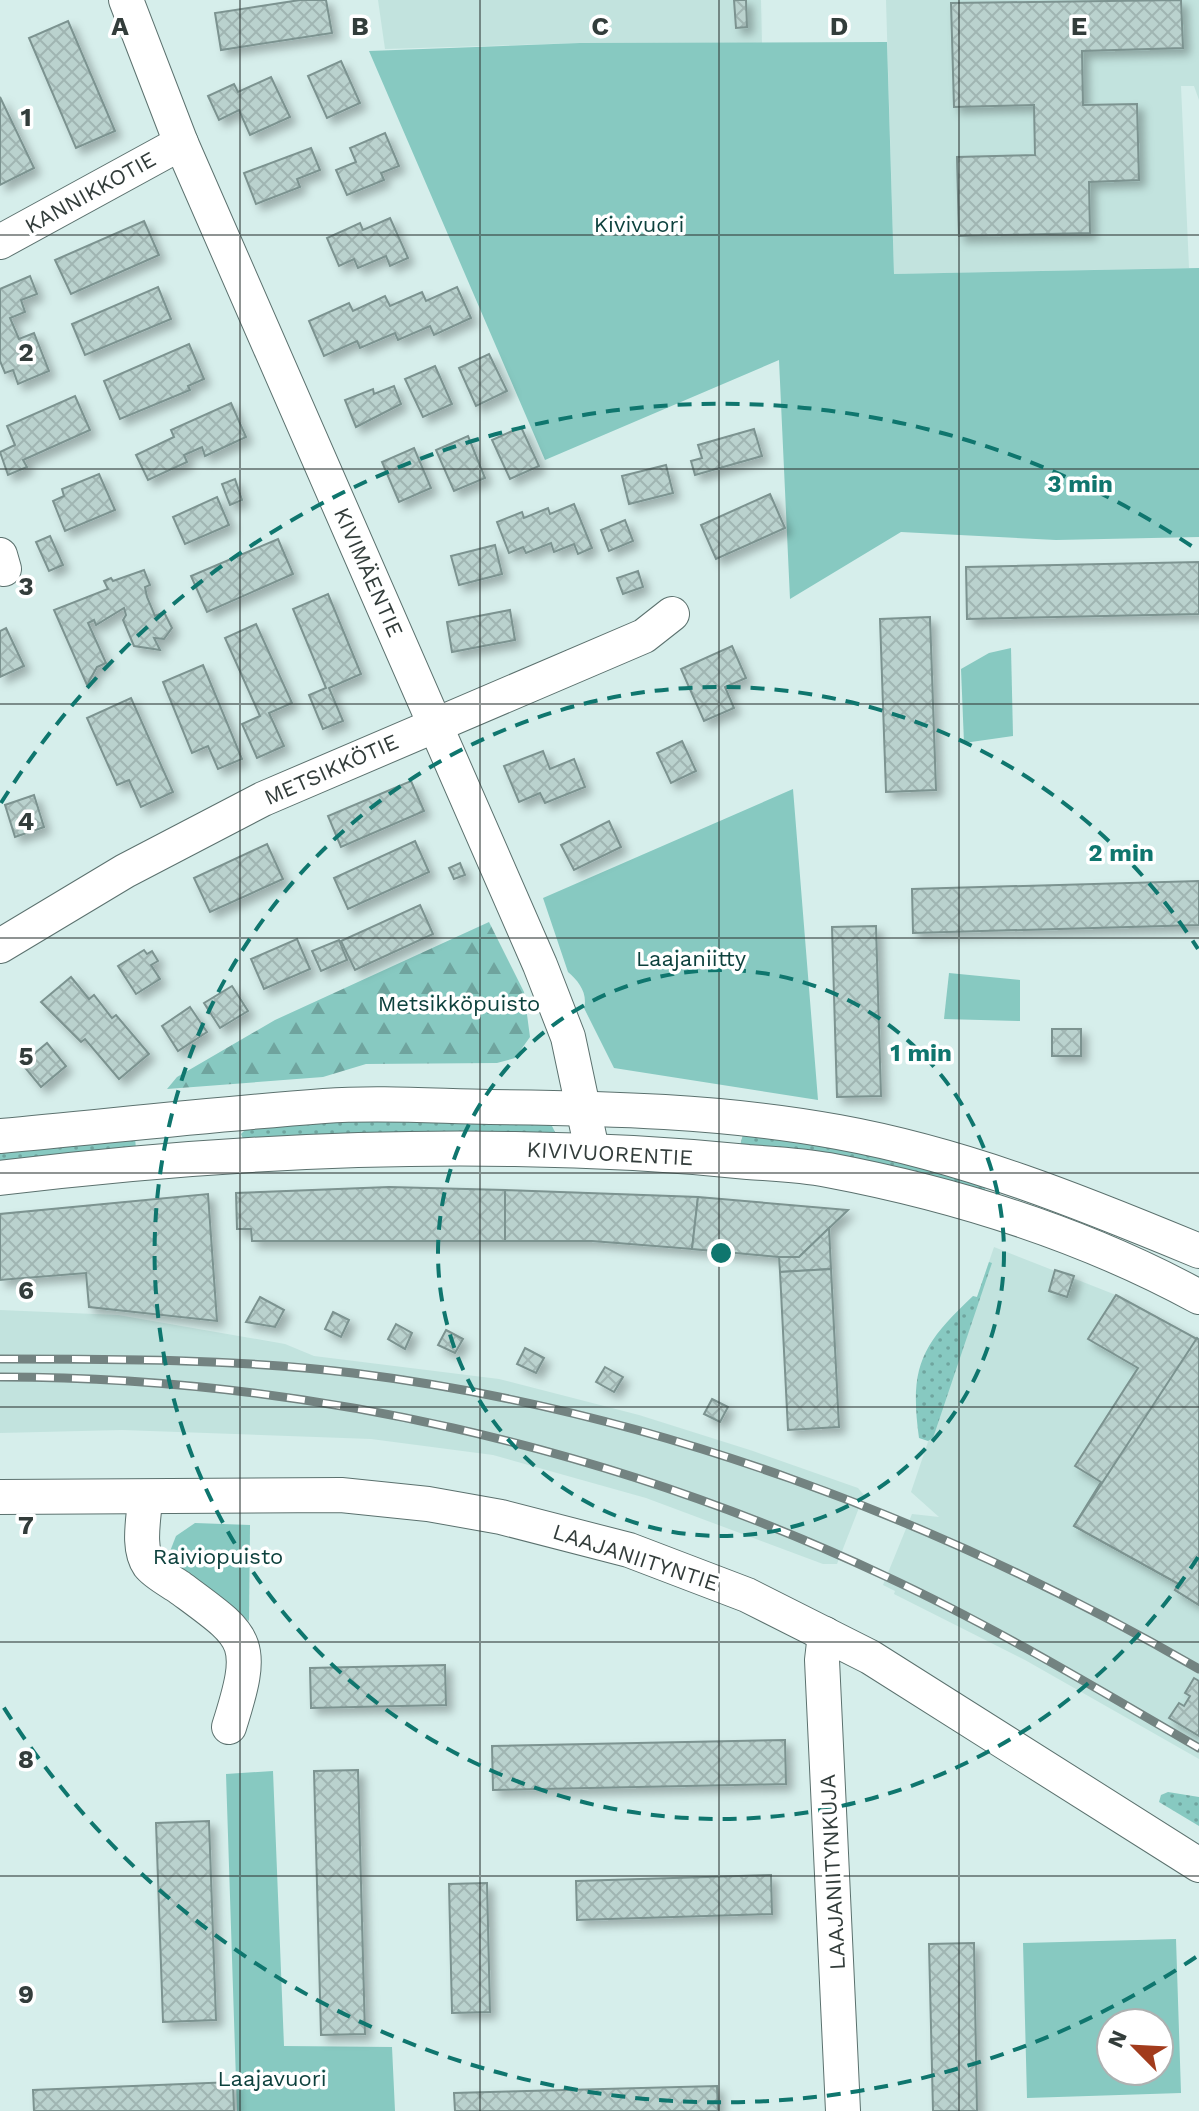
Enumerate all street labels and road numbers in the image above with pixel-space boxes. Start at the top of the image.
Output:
street label: KANNIKKOTIE [20,146,160,239]
street label: KIVIMÄENTIE [329,504,408,641]
street label: METSIKKÖTIE [260,729,402,810]
street label: KIVIVUORENTIE [526,1137,694,1170]
street label: LAAJANIITYNTIE [550,1519,722,1596]
street label: LAAJANIITYNKUJA [815,1774,850,1970]

